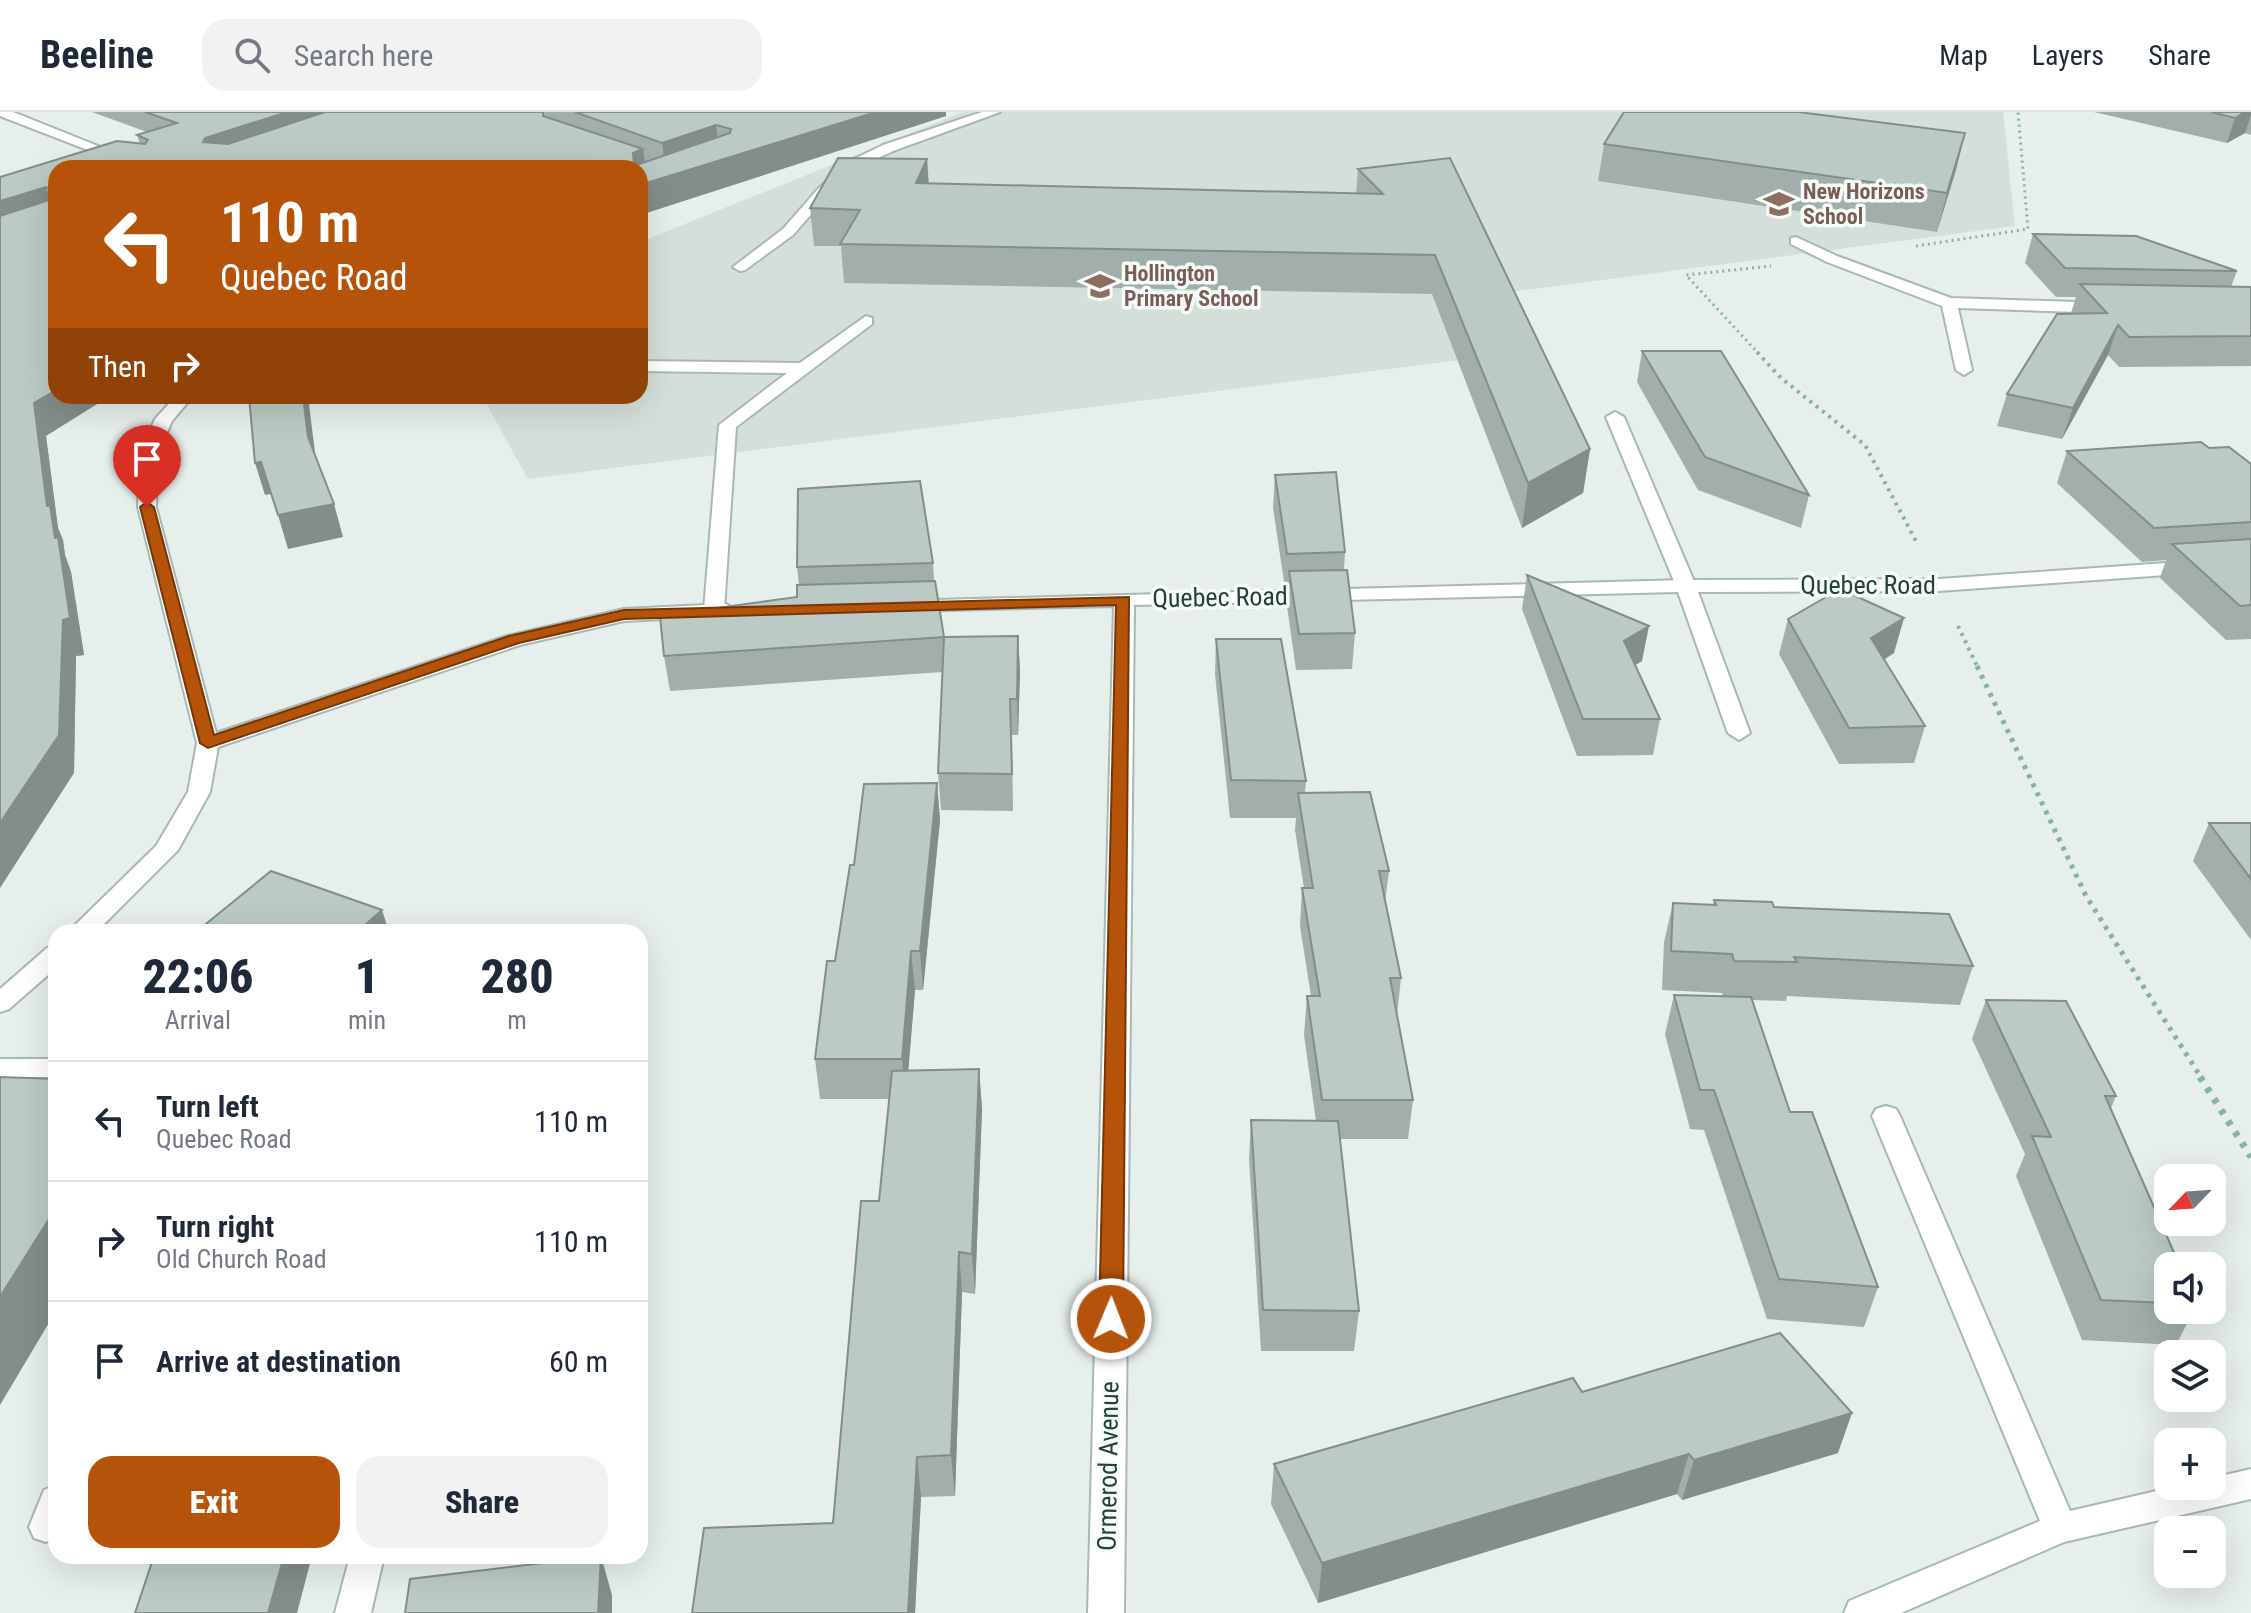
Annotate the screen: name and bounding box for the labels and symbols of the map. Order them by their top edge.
place label: New Horizons School [1803,179,1925,229]
school or university icon: New Horizons School [1762,187,1796,221]
place label: Hollington Primary School [1124,261,1259,311]
school or university icon: Hollington Primary School [1083,269,1117,303]
pin [113,425,181,507]
street label: Quebec Road [1800,570,1936,600]
street label: Quebec Road [1152,581,1288,613]
north arrow [2154,1164,2226,1236]
position arrow [1069,1277,1153,1361]
street label: Ormerod Avenue [1092,1381,1124,1551]

